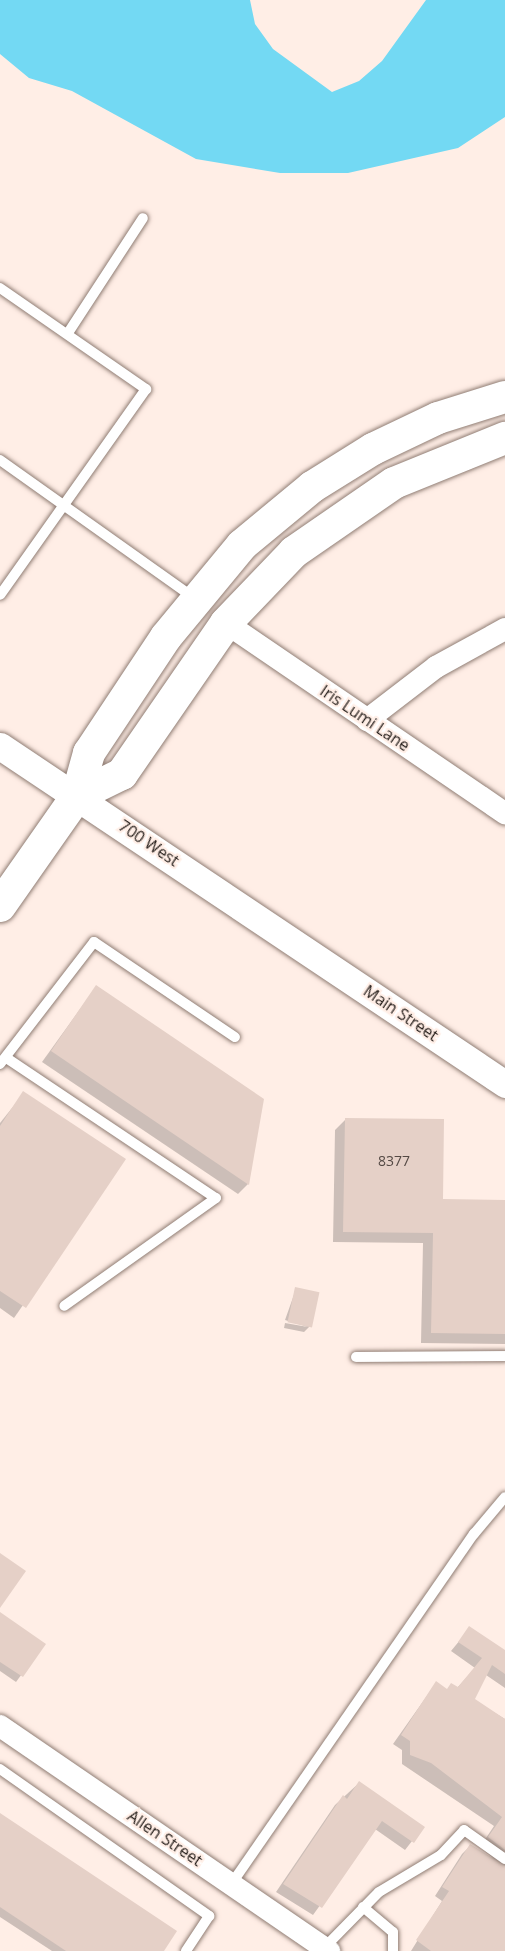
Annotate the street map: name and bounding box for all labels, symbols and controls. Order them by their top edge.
street label: Iris Lumi Lane [317,681,413,755]
street label: 700 West [115,816,183,870]
street label: Main Street [360,981,442,1045]
house number: 8377 [378,1153,410,1169]
street label: Allen Street [124,1806,206,1870]

